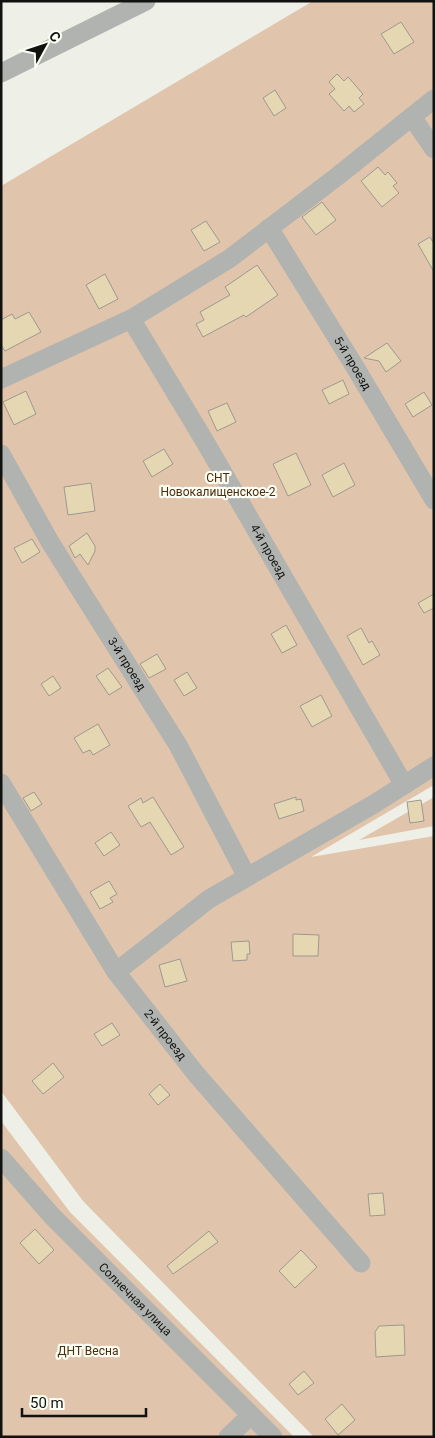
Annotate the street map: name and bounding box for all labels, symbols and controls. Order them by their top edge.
north arrow [20,20,70,70]
text: С [46,28,64,45]
street label: 5-й проезд [331,334,374,393]
park label: СНТ Новокалищенское-2 [160,471,276,499]
street label: 4-й проезд [247,522,290,581]
street label: 3-й проезд [105,635,149,693]
street label: 2-й проезд [141,1007,189,1063]
street label: Солнечная улица [96,1260,175,1339]
park label: ДНТ Весна [58,1344,118,1358]
scale bar [22,1386,146,1418]
text: 50 m [30,1394,64,1412]

